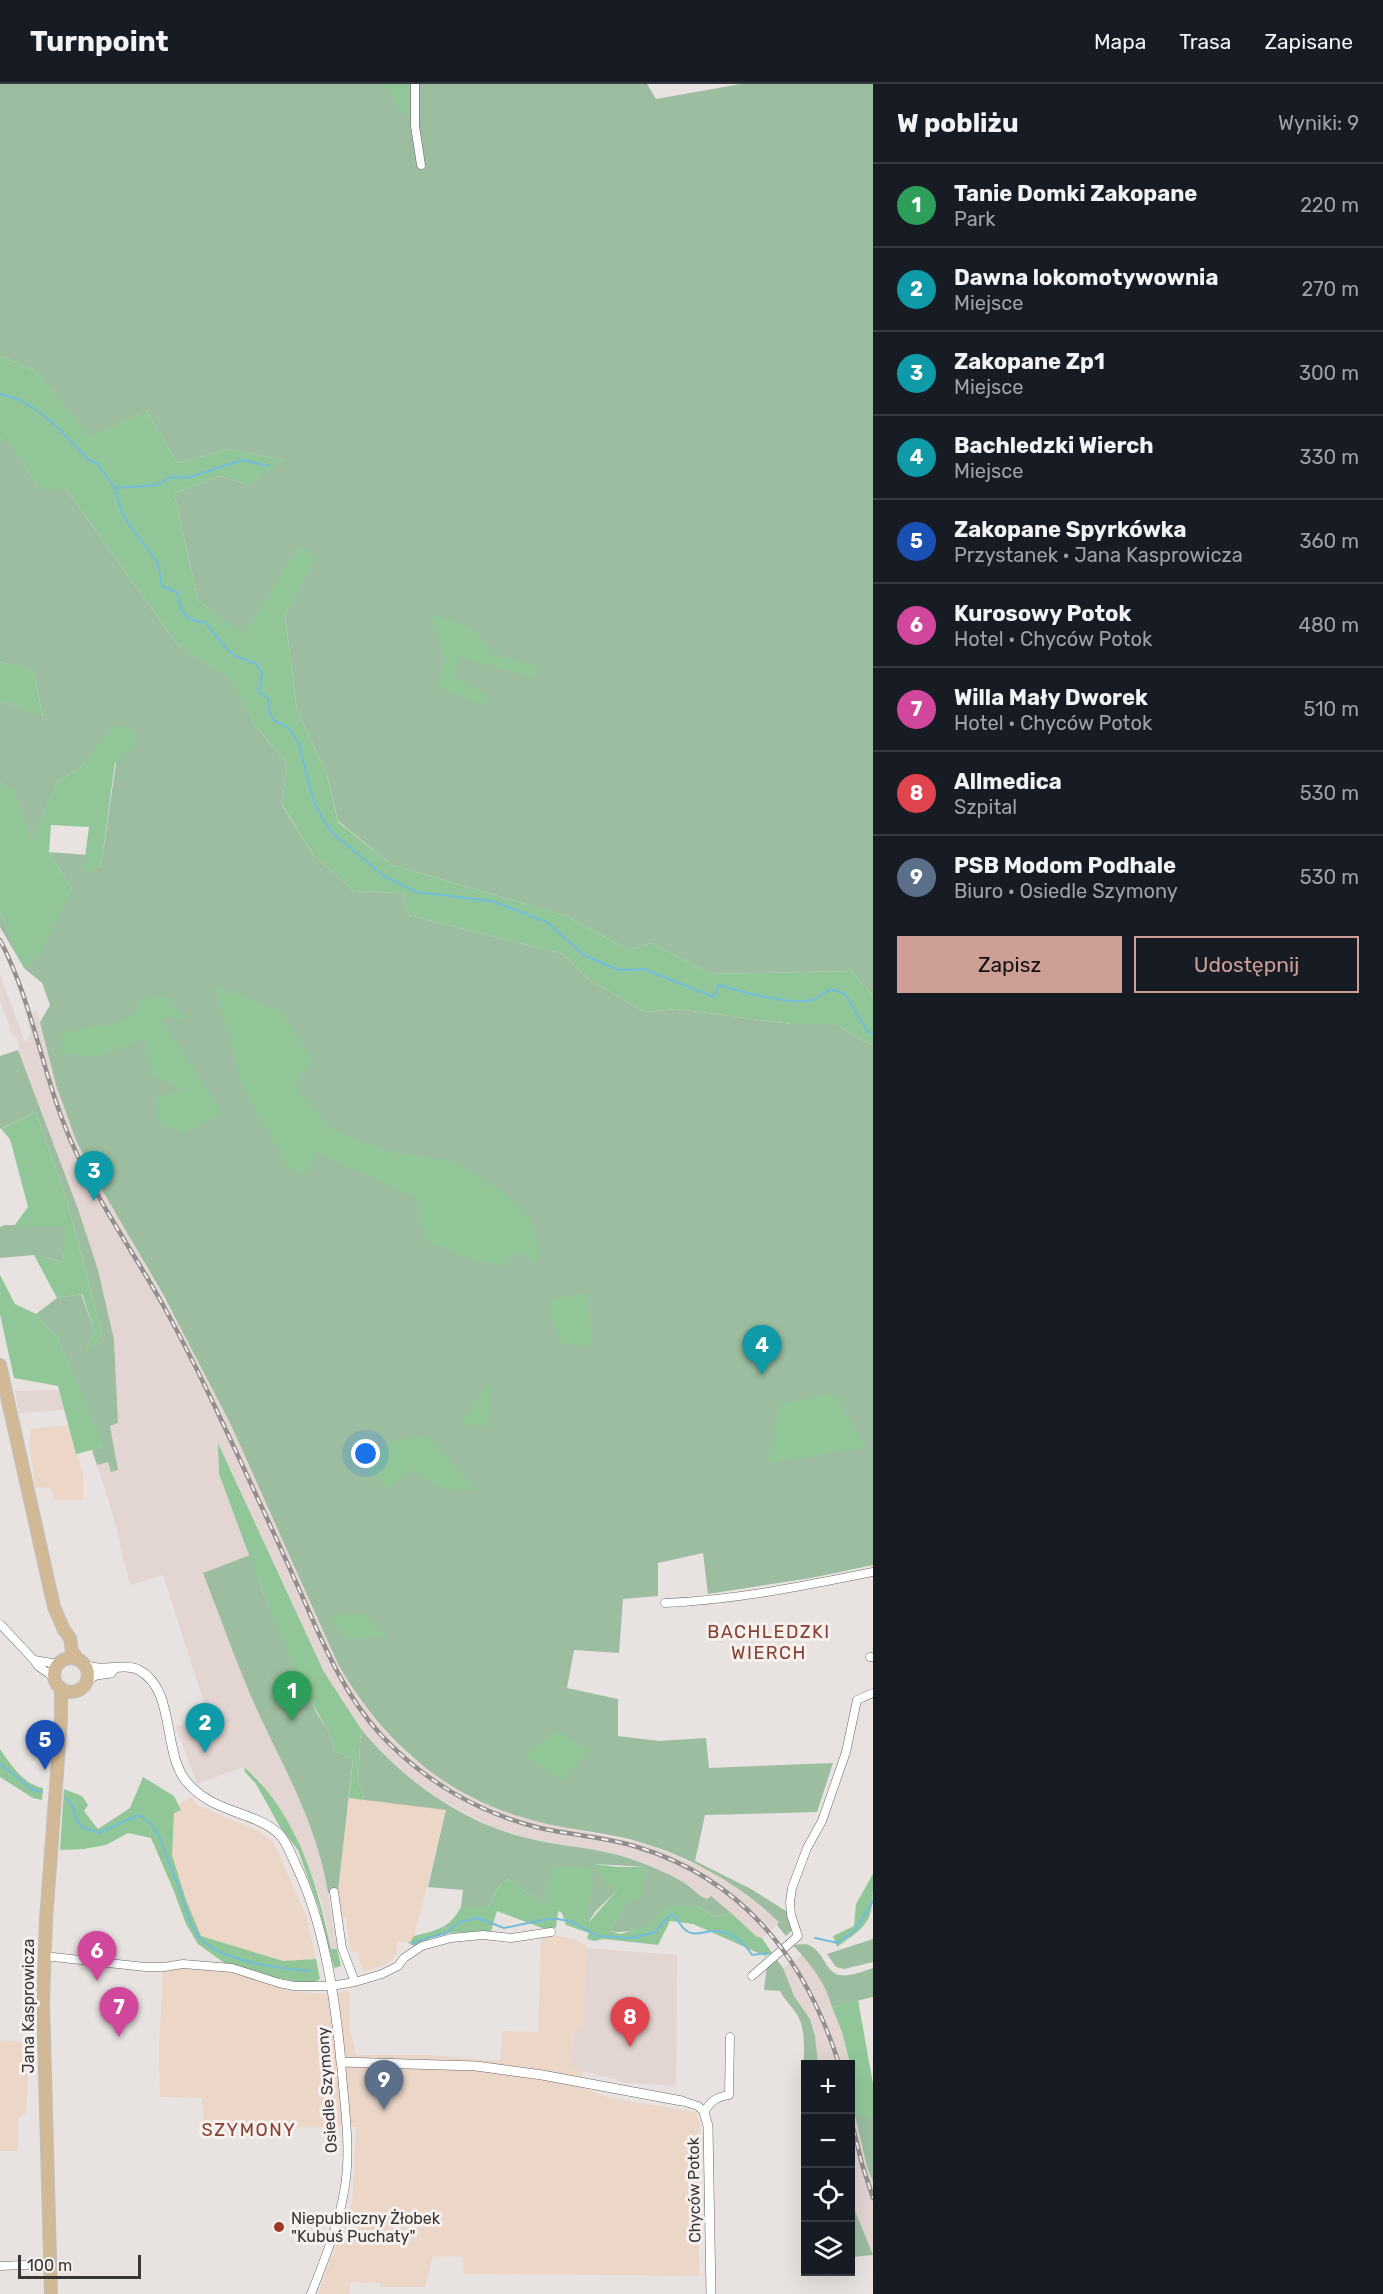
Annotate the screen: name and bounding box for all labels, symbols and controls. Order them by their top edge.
text: Turnpoint [30,25,169,58]
text: Mapa [1094,29,1146,54]
text: Trasa [1179,29,1231,54]
text: Zapisane [1264,29,1353,54]
text: W pobliżu [897,108,1019,139]
text: Wyniki: 9 [1278,111,1359,135]
text: Tanie Domki Zakopane [954,180,1197,207]
text: 1 [912,193,921,217]
text: 220 m [1300,193,1359,217]
text: Park [954,207,996,231]
text: Dawna lokomotywownia [954,264,1218,291]
text: 2 [910,277,923,301]
text: 270 m [1302,277,1359,301]
text: Miejsce [954,291,1023,315]
text: Zakopane Zp1 [954,348,1105,375]
text: 3 [910,361,923,385]
text: 300 m [1299,361,1359,385]
text: Miejsce [954,375,1023,399]
text: Bachledzki Wierch [954,432,1154,459]
text: 4 [910,445,923,469]
text: 330 m [1300,445,1359,469]
text: Miejsce [954,459,1023,483]
text: Zakopane Spyrkówka [954,516,1186,543]
text: 5 [910,529,923,553]
text: 360 m [1300,529,1359,553]
text: Przystanek · Jana Kasprowicza [954,543,1243,567]
text: Kurosowy Potok [954,600,1131,627]
text: 6 [910,613,923,637]
text: 480 m [1298,613,1359,637]
text: Hotel · Chyców Potok [954,627,1152,651]
text: Willa Mały Dworek [954,684,1148,711]
text: 7 [911,697,922,721]
text: 510 m [1303,697,1359,721]
text: Hotel · Chyców Potok [954,711,1152,735]
text: Allmedica [954,768,1062,795]
text: 8 [910,781,923,805]
text: 530 m [1300,781,1359,805]
text: Szpital [954,795,1017,819]
text: PSB Modom Podhale [954,852,1176,879]
text: 9 [910,865,923,889]
text: 530 m [1300,865,1359,889]
text: Biuro · Osiedle Szymony [954,879,1178,903]
button: Zapisz [897,936,1122,993]
button: Udostępnij [1134,936,1359,993]
pin: 3 [74,1152,113,1201]
pin: 4 [742,1326,782,1375]
your location [351,1439,380,1468]
district label: BACHLEDZKI WIERCH [707,1621,831,1664]
pin: 1 [272,1672,312,1721]
pin: 2 [186,1704,224,1753]
pin: 5 [26,1720,64,1770]
pin: 6 [78,1932,116,1981]
street label: Jana Kasprowicza [19,1939,38,2073]
pin: 7 [100,1988,138,2037]
pin: 8 [610,1998,650,2047]
street label: Osiedle Szymony [313,2026,341,2154]
pin: 9 [364,2060,404,2110]
map controls [801,2060,855,2276]
button: + [801,2060,855,2114]
button: − [801,2114,855,2168]
district label: SZYMONY [202,2119,296,2141]
street label: Chyców Potok [684,2136,704,2243]
button: locate [801,2168,855,2222]
place label: Niepubliczny Żłobek "Kubuś Puchaty" [291,2209,441,2246]
marker: Niepubliczny Żłobek "Kubuś Puchaty" [272,2220,286,2234]
button: layers [801,2222,855,2276]
scale bar [18,2252,141,2280]
text: 100 m [27,2256,72,2275]

